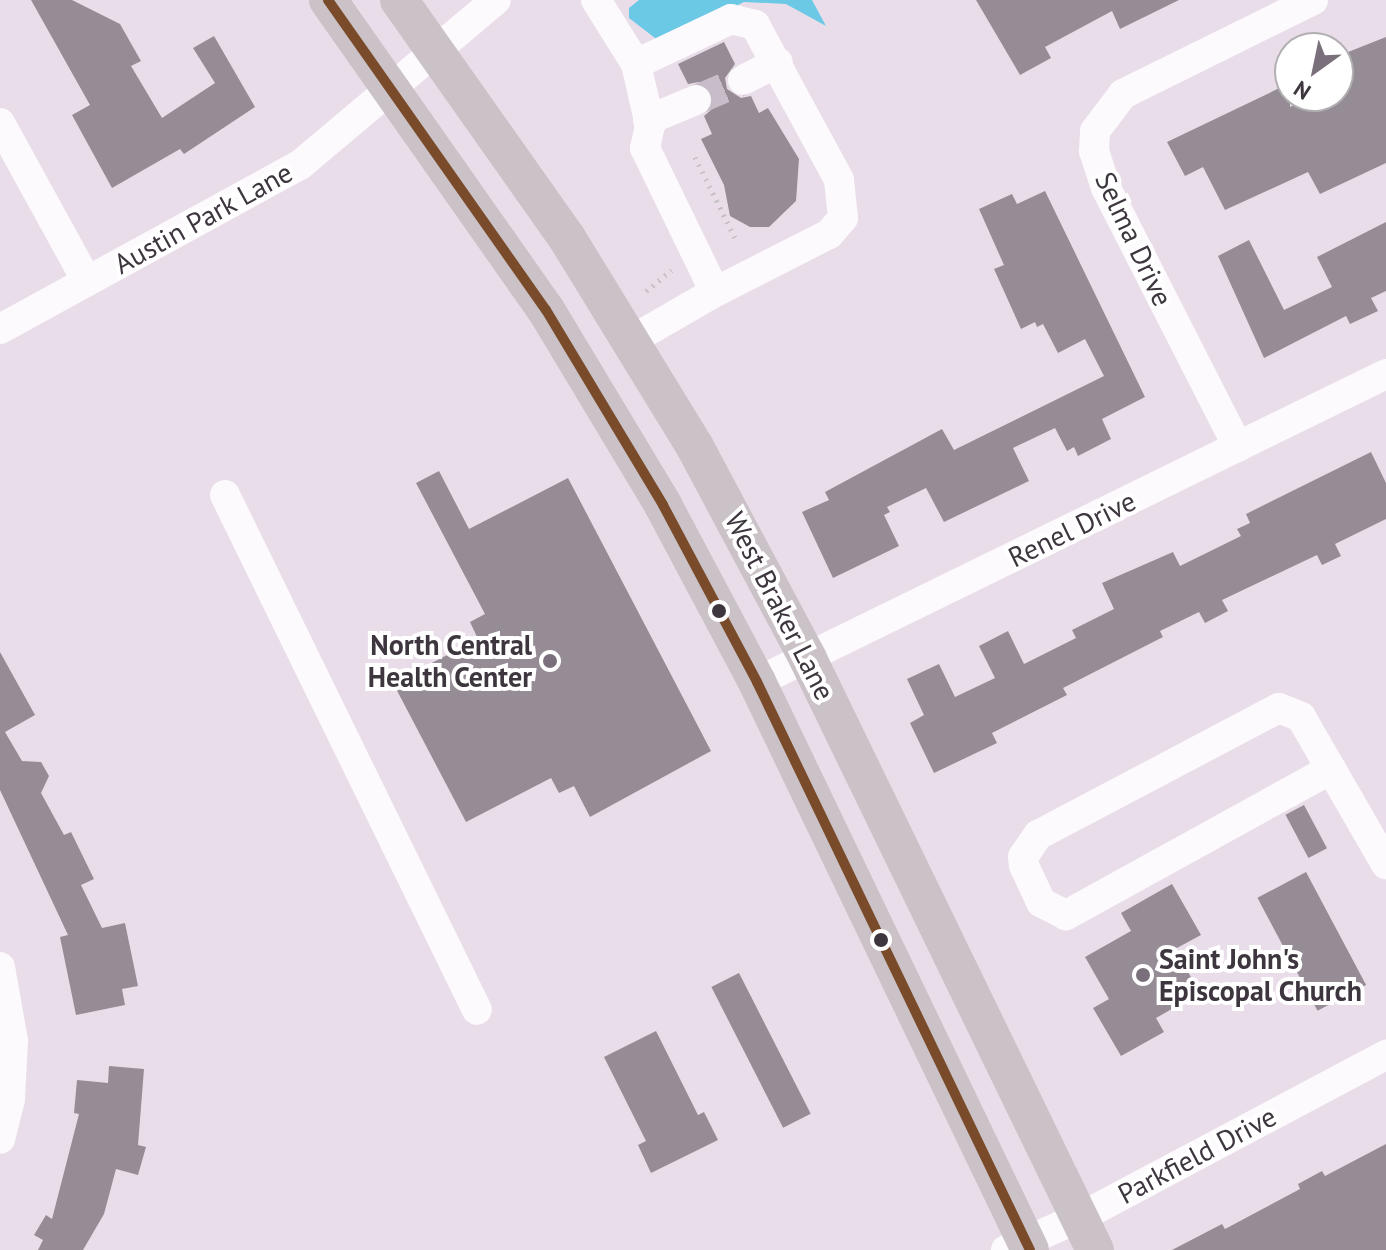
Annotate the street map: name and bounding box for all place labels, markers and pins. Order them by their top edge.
unlabelled marker [711,603,727,619]
place label: North Central Health Center [368,628,532,694]
marker: North Central Health Center [539,650,561,672]
unlabelled marker [873,932,889,948]
place label: Saint John's Episcopal Church [1159,942,1362,1008]
marker: Saint John's Episcopal Church [1134,966,1152,984]

